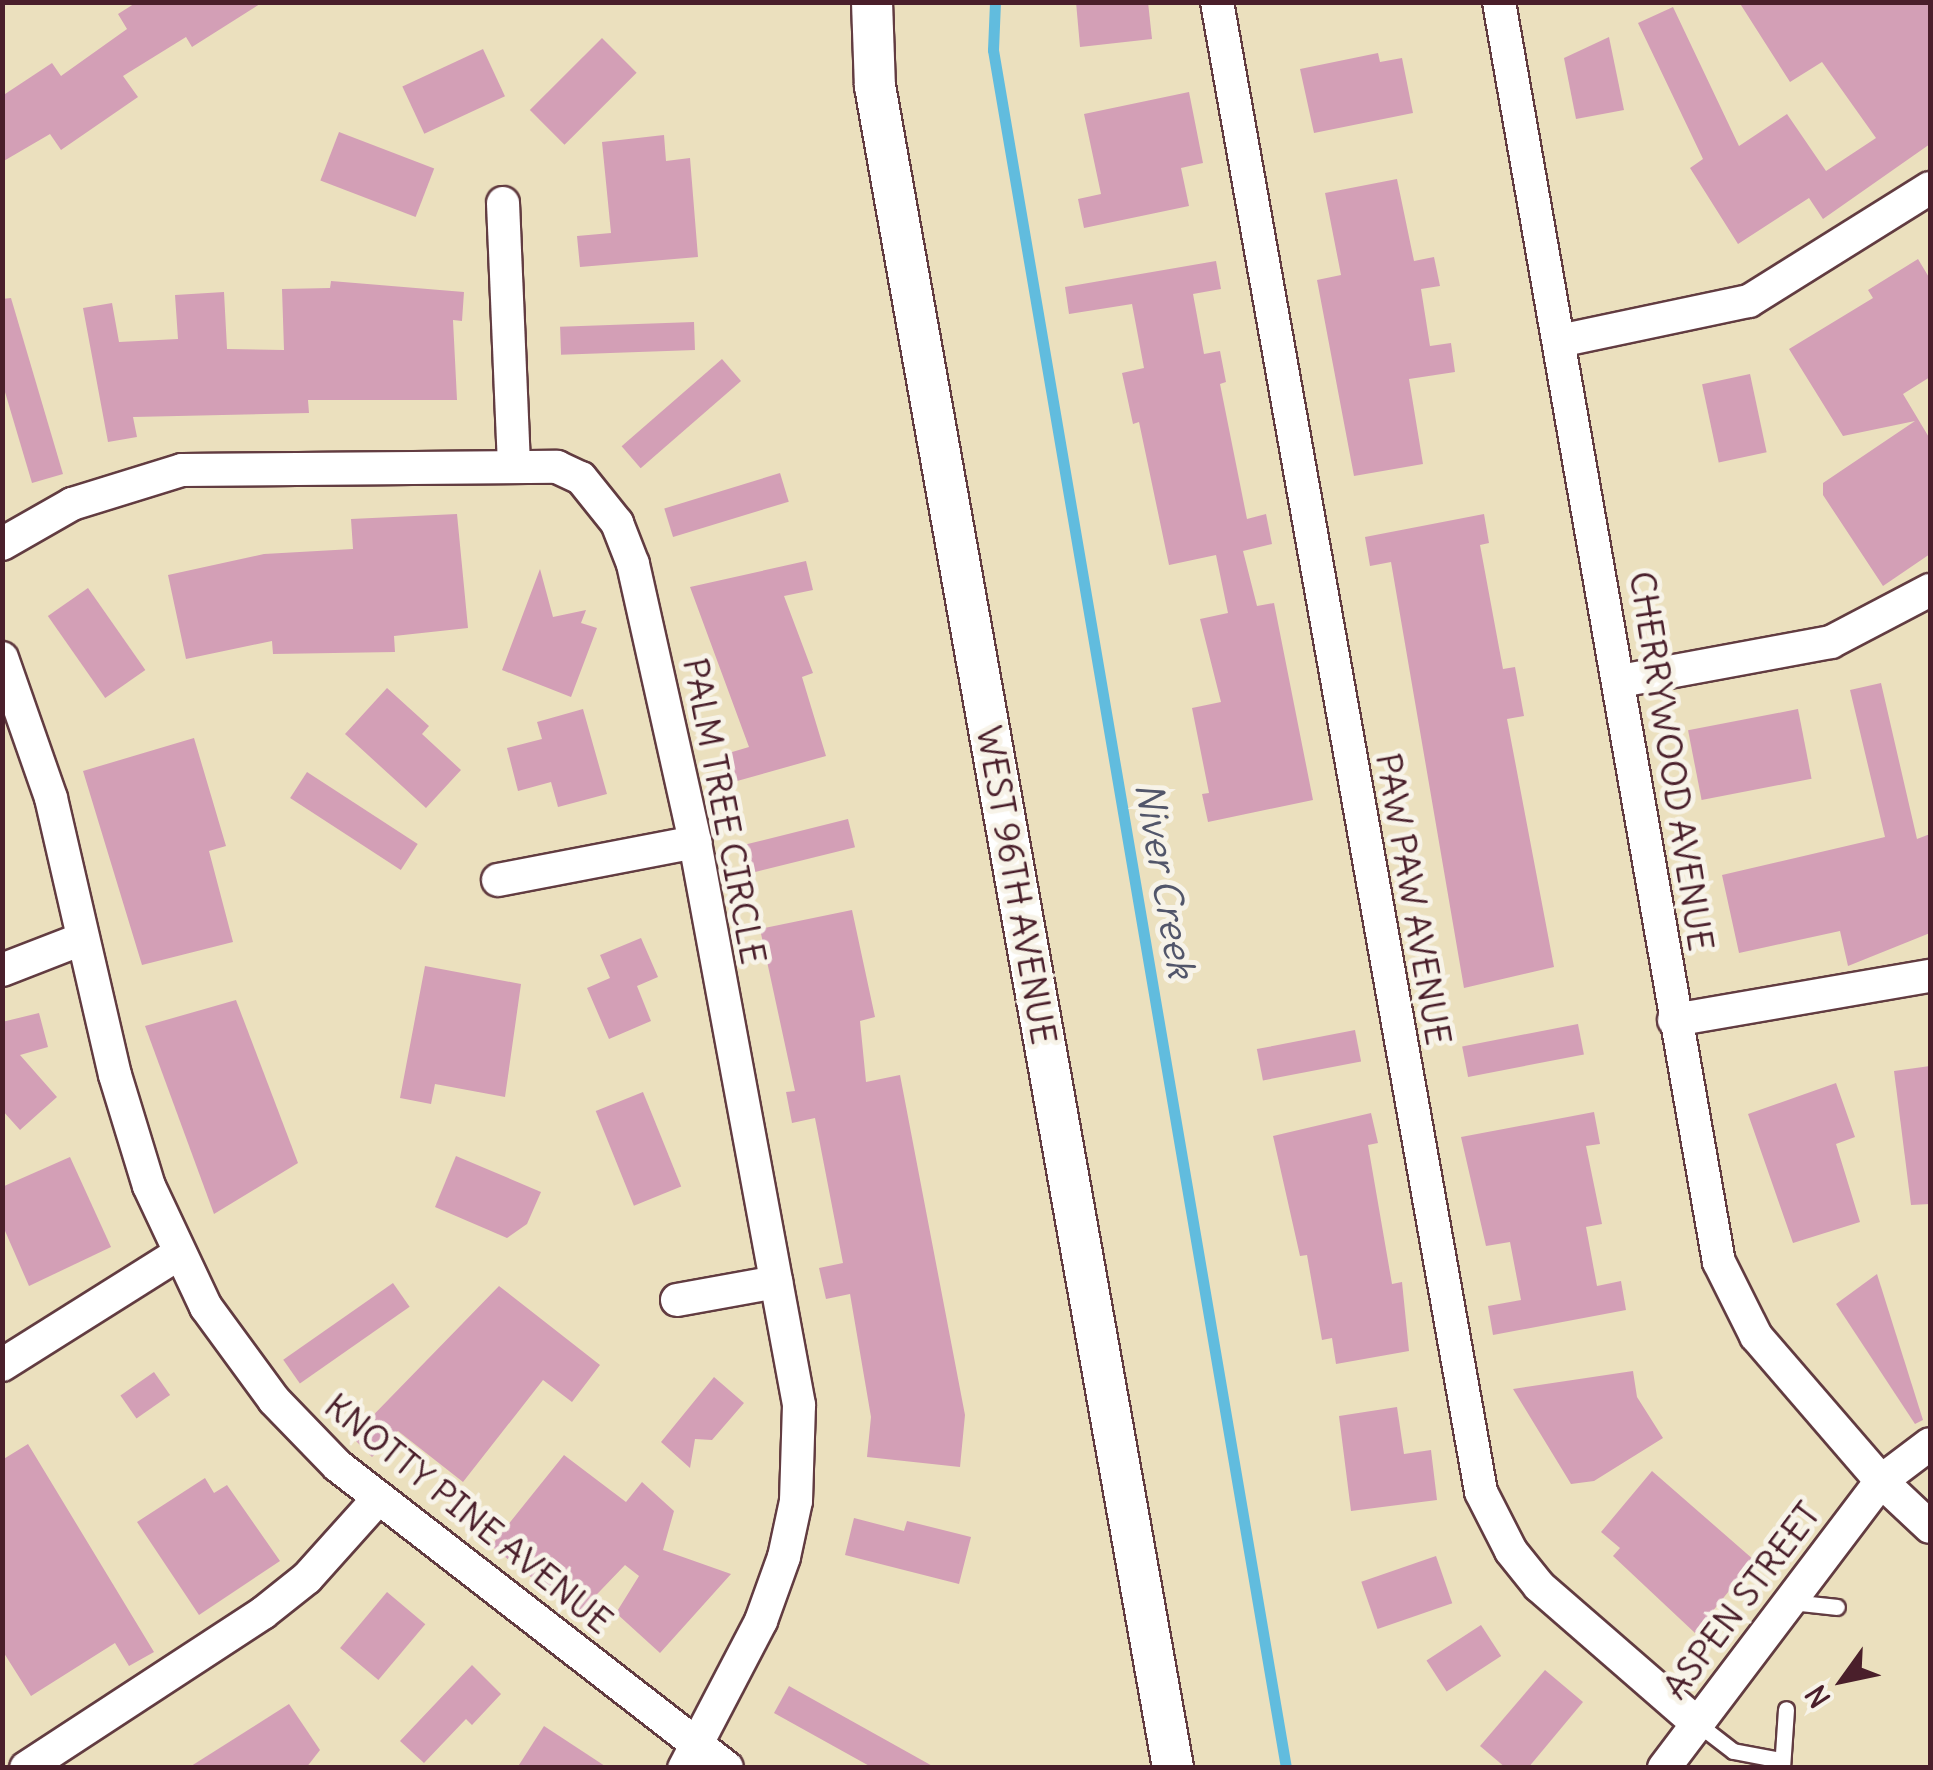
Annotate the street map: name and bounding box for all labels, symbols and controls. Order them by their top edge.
street label: CHERRYWOOD AVENUE [1621,568,1723,954]
street label: PALM TREE CIRCLE [675,654,775,968]
street label: WEST 96TH AVENUE [968,722,1066,1048]
street label: PAW PAW AVENUE [1368,750,1460,1048]
water label: Niver Creek [1125,779,1205,981]
street label: KNOTTY PINE AVENUE [317,1384,621,1642]
street label: ASPEN STREET [1653,1493,1829,1707]
north arrow [1793,1630,1893,1730]

